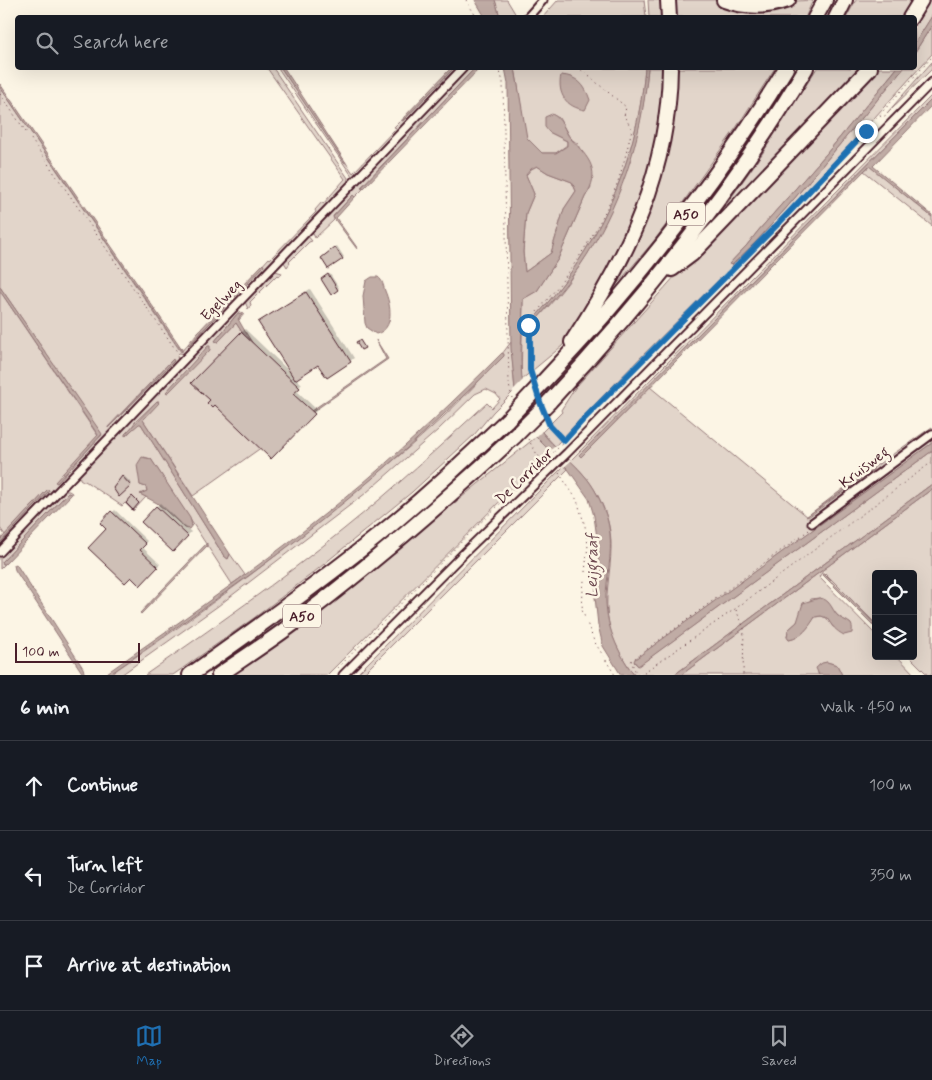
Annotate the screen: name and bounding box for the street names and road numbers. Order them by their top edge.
road number: A50 [667,202,705,225]
street label: Egelweg [197,275,247,326]
street label: Kruisweg [835,442,894,494]
street label: De Corridor [491,444,558,509]
road number: A50 [283,604,321,628]

